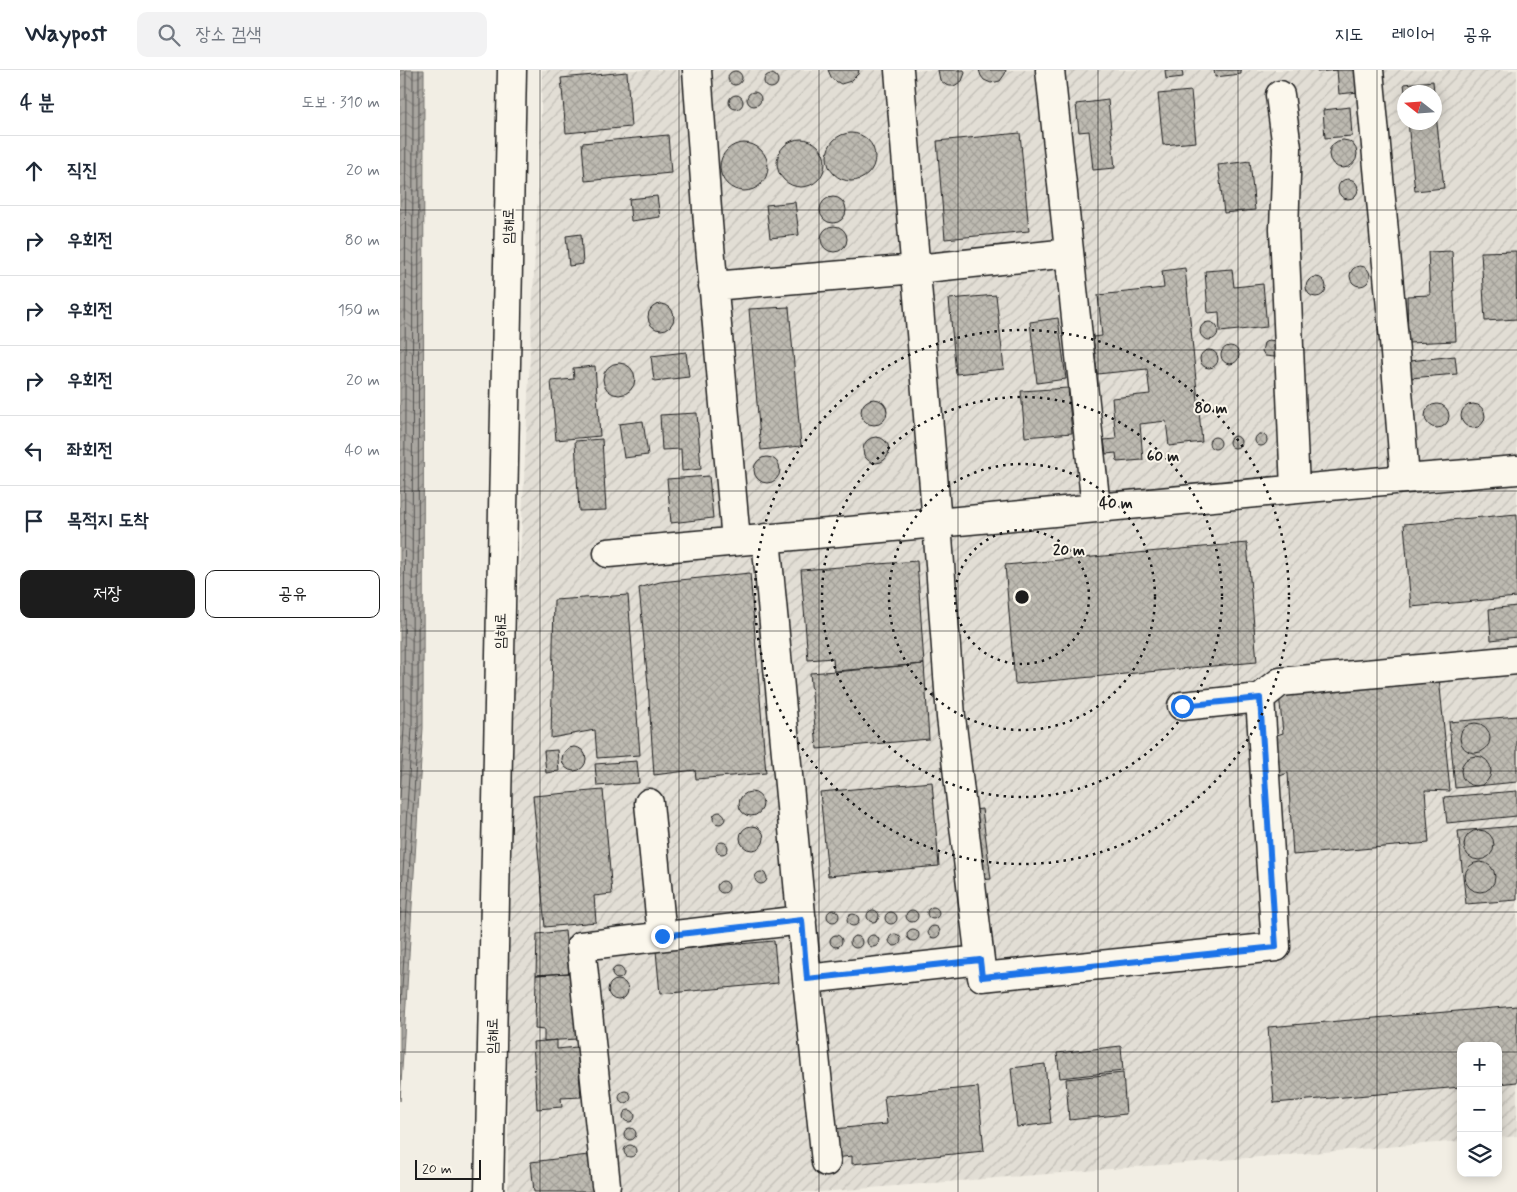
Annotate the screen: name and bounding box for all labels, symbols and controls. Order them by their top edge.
search box [137,12,487,57]
text: Waypost [25,19,107,50]
icon: search [155,21,183,49]
text: 장소 검색 [195,22,261,47]
text: 지도 [1335,23,1364,47]
text: 레이어 [1392,23,1435,47]
text: 공유 [1463,23,1492,47]
north arrow [1397,85,1442,130]
text: 4 분 [20,89,55,117]
text: 도보 · 310 m [302,92,380,113]
icon: ahead [20,157,48,185]
text: 직진 [67,158,98,183]
text: 20 m [346,160,380,181]
street label: 임해로 [499,208,519,244]
icon: right [20,227,48,255]
text: 우회전 [67,228,113,253]
text: 80 m [345,230,380,251]
icon: right [20,297,48,325]
text: 우회전 [67,298,113,323]
text: 150 m [338,300,380,321]
icon: right [20,367,48,395]
text: 우회전 [67,368,113,393]
text: 20 m [346,370,380,391]
text: 80 m [1194,399,1228,419]
icon: left [20,437,48,465]
text: 좌회전 [67,438,113,463]
text: 40 m [344,440,380,461]
text: 60 m [1147,447,1179,467]
text: 40 m [1099,494,1133,514]
icon: arrive [20,507,48,535]
text: 목적지 도착 [67,508,149,533]
text: 20 m [1053,541,1085,561]
button: 저장 [20,570,195,618]
button: 공유 [205,570,380,618]
centre of rings [1013,588,1031,606]
street label: 임해로 [491,613,511,649]
route start [1171,695,1194,718]
route end [651,925,674,948]
street label: 임해로 [483,1018,503,1054]
map controls [1457,1042,1502,1177]
button: + [1457,1042,1502,1087]
button: − [1457,1087,1502,1132]
button: layers [1457,1132,1502,1177]
scale bar [415,1157,481,1180]
text: 20 m [422,1160,452,1178]

